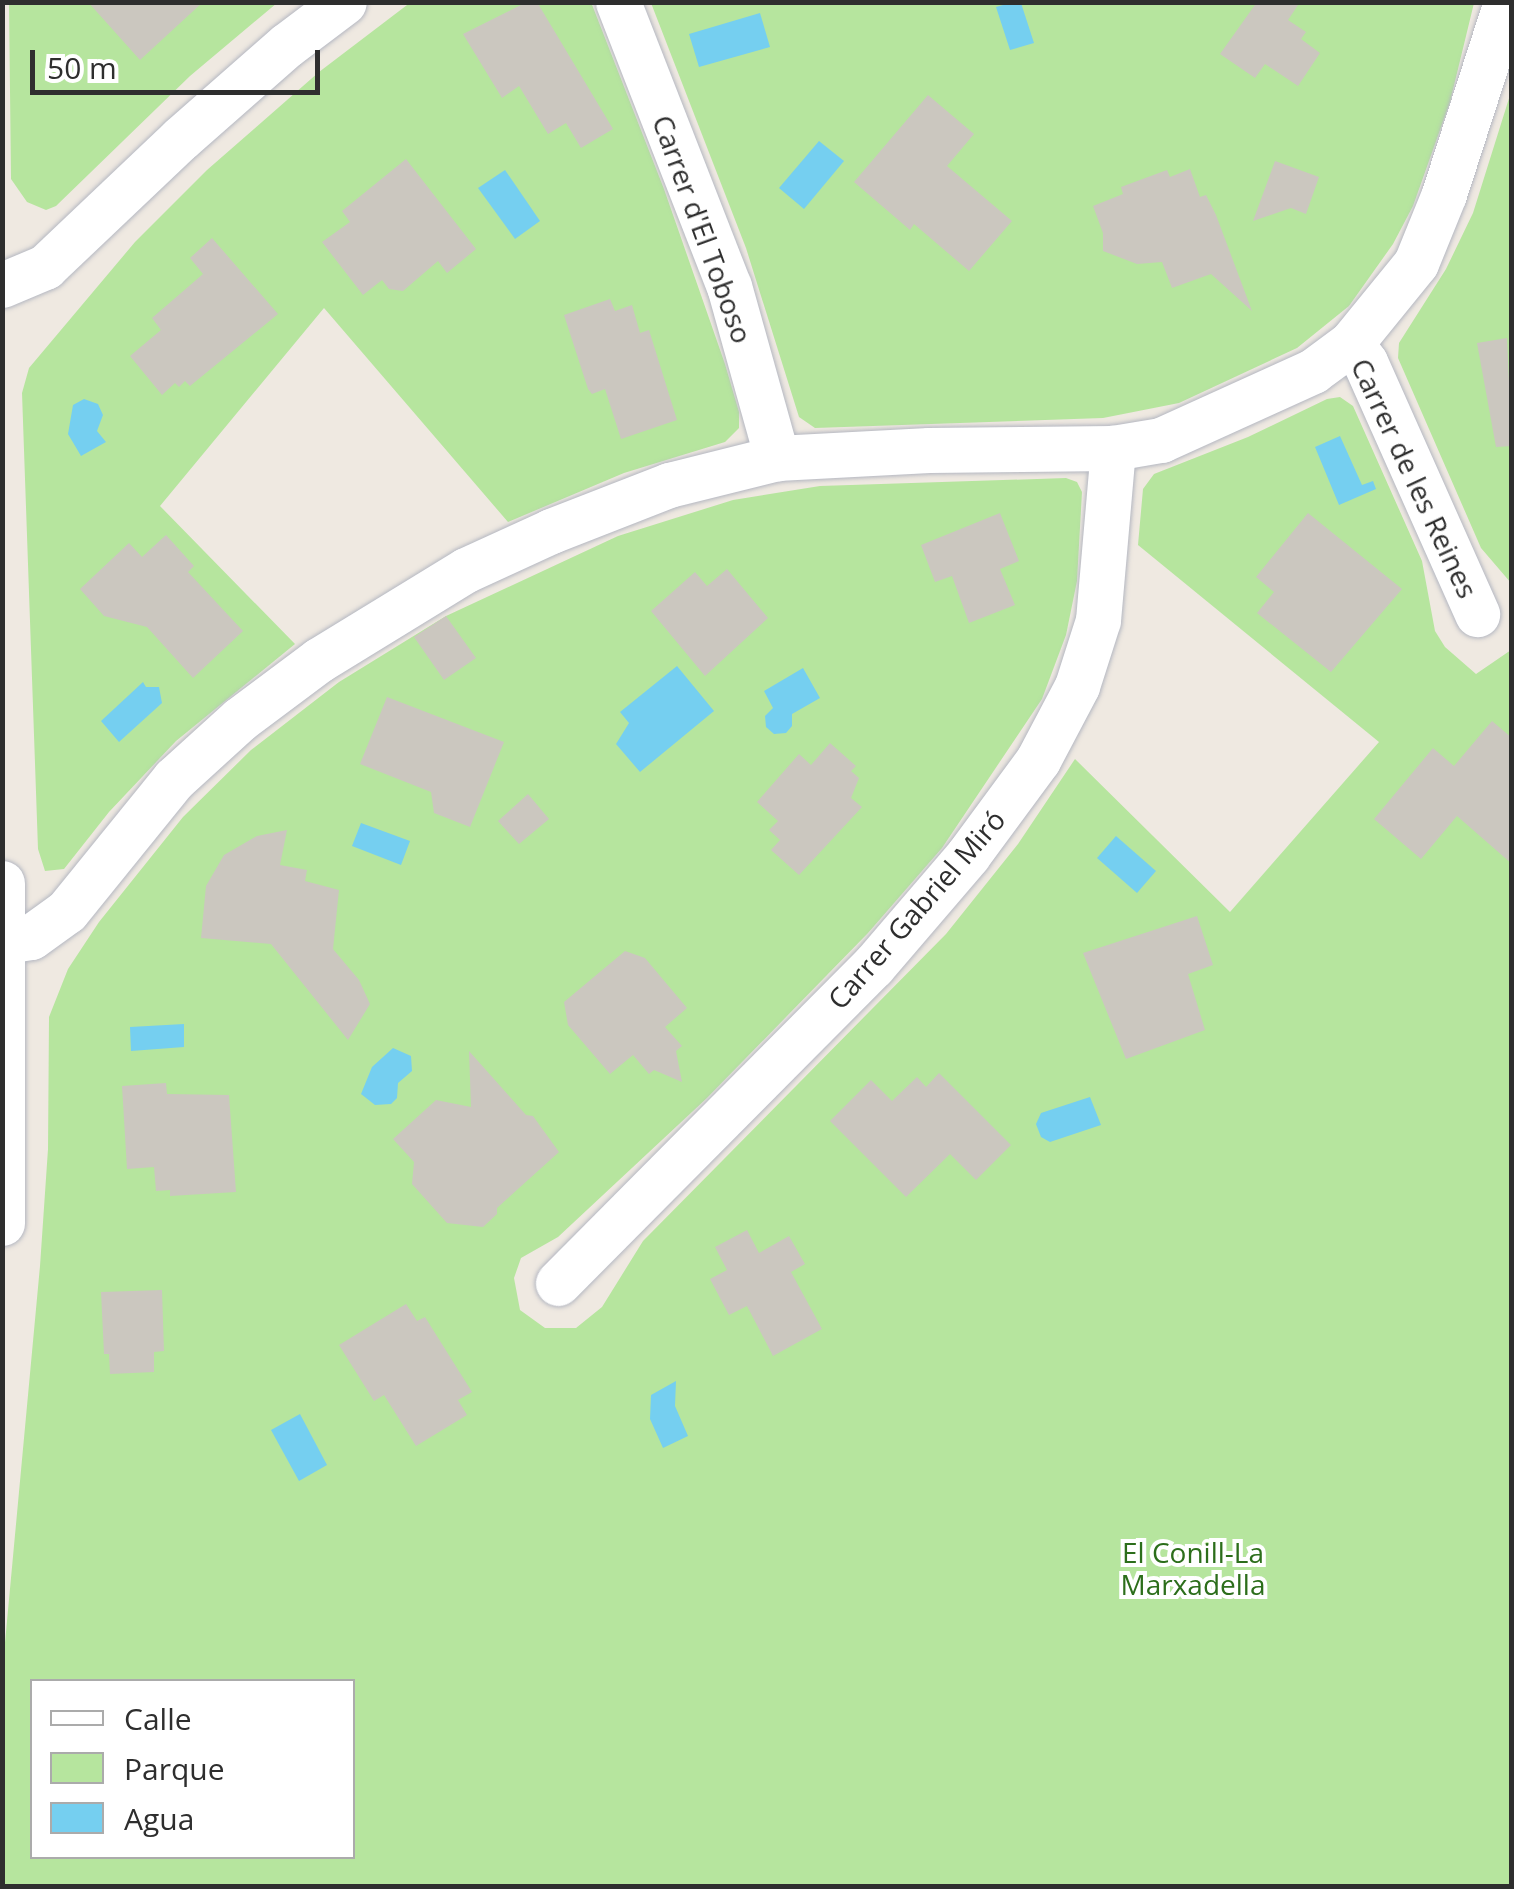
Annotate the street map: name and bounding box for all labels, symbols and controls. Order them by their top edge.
scale bar [35,30,325,92]
text: 50 m [47,47,117,88]
street label: Carrer d'El Toboso [646,110,760,348]
street label: Carrer de les Reines [1345,353,1485,603]
street label: Carrer Gabriel Miró [820,803,1012,1015]
park label: El Conill-La Marxadella [1121,1535,1265,1601]
legend [30,1679,355,1859]
text: Calle [124,1698,192,1739]
text: Parque [124,1748,225,1789]
text: Agua [124,1798,194,1839]

